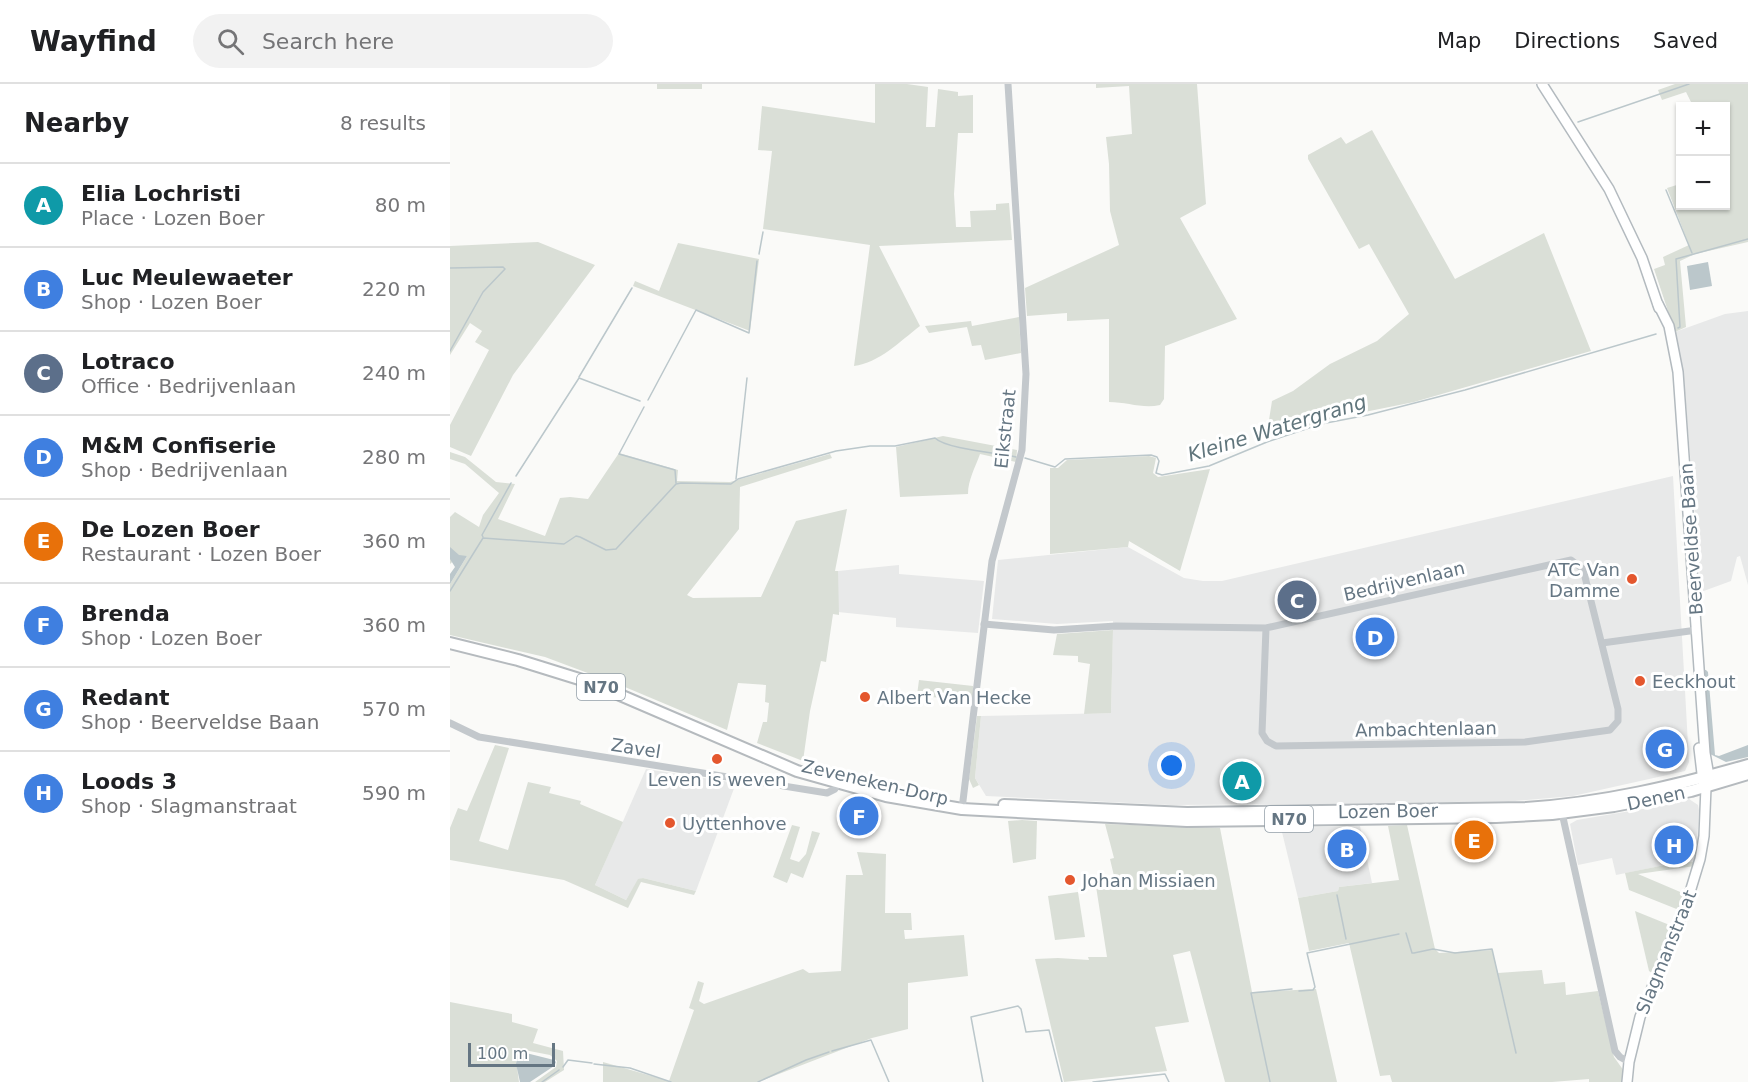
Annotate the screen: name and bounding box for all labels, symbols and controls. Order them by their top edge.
search box [193,14,613,68]
text: Wayfind [30,25,157,58]
icon: search [214,25,247,58]
text: Search here [262,29,394,54]
text: Map [1437,29,1481,53]
text: Directions [1514,29,1620,53]
text: Saved [1653,29,1718,53]
map controls [1676,102,1730,210]
button: + [1676,102,1730,156]
text: Nearby [24,108,129,138]
text: 8 results [340,111,426,135]
button: − [1676,156,1730,210]
text: Elia Lochristi [81,181,241,206]
text: A [36,193,51,217]
text: 80 m [375,193,426,217]
text: Place · Lozen Boer [81,206,265,230]
text: Luc Meulewaeter [81,265,293,290]
text: B [36,277,51,301]
text: 220 m [362,277,426,301]
text: Shop · Lozen Boer [81,290,262,314]
text: Lotraco [81,349,175,374]
text: C [36,361,51,385]
text: 240 m [362,361,426,385]
text: Office · Bedrijvenlaan [81,374,296,398]
street label: Eikstraat [990,388,1020,470]
water label: Kleine Watergrang [1185,389,1369,467]
text: M&M Confiserie [81,433,276,458]
text: D [35,445,52,469]
text: 280 m [362,445,426,469]
text: Shop · Bedrijvenlaan [81,458,288,482]
street label: Beerveldse Baan [1675,462,1707,616]
text: De Lozen Boer [81,517,260,542]
text: E [37,529,50,553]
text: 360 m [362,529,426,553]
text: Restaurant · Lozen Boer [81,542,321,566]
street label: Bedrijvenlaan [1341,557,1467,605]
place label: ATC Van Damme [1547,559,1620,601]
marker: ATC Van Damme [1625,572,1639,586]
pin: C [1278,578,1316,622]
text: Brenda [81,601,170,626]
text: F [37,613,50,637]
text: 360 m [362,613,426,637]
pin: D [1356,614,1394,660]
text: Shop · Lozen Boer [81,626,262,650]
place label: Eeckhout [1652,671,1736,692]
road number: N70 [577,674,625,700]
marker: Eeckhout [1633,674,1647,688]
text: Redant [81,685,170,710]
place label: Albert Van Hecke [877,687,1031,708]
marker: Albert Van Hecke [858,690,872,704]
text: G [35,697,52,721]
text: 570 m [362,697,426,721]
text: Shop · Beerveldse Baan [81,710,319,734]
street label: Ambachtenlaan [1355,717,1497,741]
pin: G [1646,726,1684,772]
street label: Zavel [610,734,662,762]
your location [1157,751,1186,780]
marker: Leven is weven [710,752,724,766]
street label: Zeveneken-Dorp [800,755,950,809]
pin: A [1222,758,1262,804]
text: Loods 3 [81,769,177,794]
place label: Leven is weven [648,769,786,790]
text: H [35,781,52,805]
text: 590 m [362,781,426,805]
street label: Denen [1625,782,1687,814]
text: Shop · Slagmanstraat [81,794,297,818]
pin: F [840,794,878,838]
street label: Lozen Boer [1338,800,1439,822]
road number: N70 [1265,806,1313,832]
place label: Uyttenhove [682,813,787,834]
marker: Uyttenhove [663,816,677,830]
pin: E [1454,818,1494,862]
pin: H [1654,822,1694,867]
pin: B [1328,826,1366,872]
place label: Johan Missiaen [1081,870,1216,891]
marker: Johan Missiaen [1063,873,1077,887]
street label: Slagmanstraat [1632,887,1700,1017]
scale bar [468,1040,555,1068]
text: 100 m [477,1044,528,1063]

